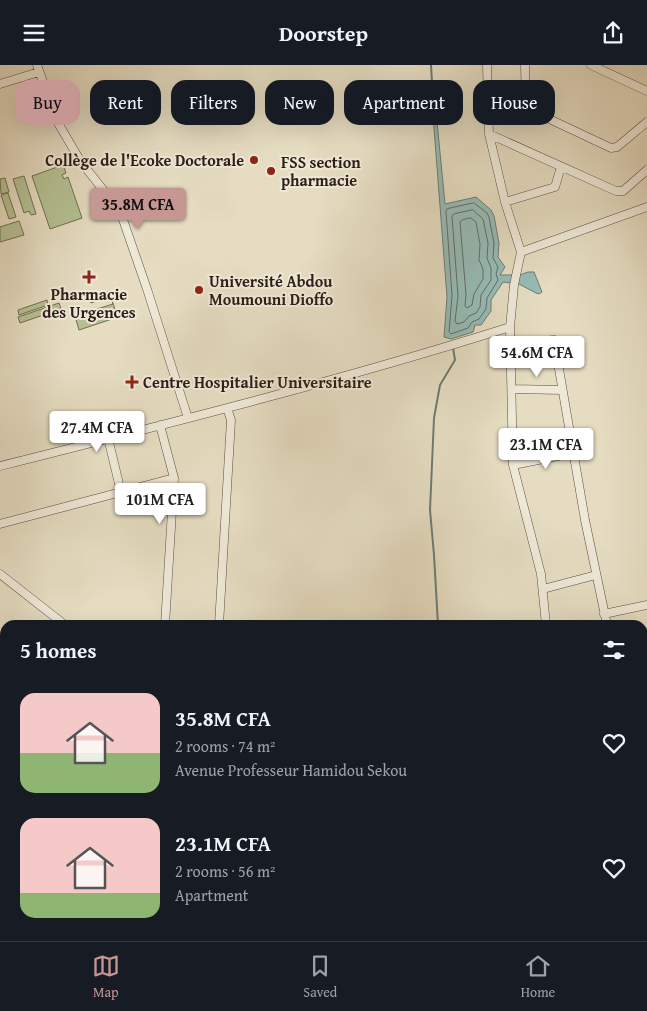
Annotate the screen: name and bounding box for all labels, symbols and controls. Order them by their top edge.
text: Doorstep [279,17,368,49]
icon: menu [20,19,48,47]
icon: share [599,19,627,47]
chip: Buy [15,80,80,125]
chip: Rent [90,80,161,125]
chip: Filters [171,80,255,125]
chip: New [265,80,334,125]
chip: Apartment [344,80,463,125]
chip: House [473,80,555,125]
place label: Collège de l'Ecoke Doctorale [45,148,244,172]
place label: FSS section pharmacie [281,150,361,192]
marker: Collège de l'Ecoke Doctorale [248,154,260,166]
marker: FSS section pharmacie [265,165,277,177]
pin: 35.8M CFA [81,187,195,230]
text: 35.8M CFA [101,192,175,216]
place label: Université Abdou Moumouni Dioffo [209,269,334,311]
marker: Pharmacie des Urgences [83,271,95,283]
place label: Pharmacie des Urgences [42,282,136,324]
marker: Université Abdou Moumouni Dioffo [193,284,205,296]
pin: 54.6M CFA [480,335,594,378]
text: 54.6M CFA [500,340,574,364]
place label: Centre Hospitalier Universitaire [143,370,372,394]
marker: Centre Hospitalier Universitaire [125,375,139,389]
pin: 27.4M CFA [40,411,154,453]
text: 27.4M CFA [60,415,134,439]
pin: 23.1M CFA [489,427,603,470]
text: 23.1M CFA [509,432,583,456]
pin: 101M CFA [108,483,212,525]
text: 101M CFA [126,487,194,511]
text: 5 homes [20,635,96,666]
icon: filters [600,636,628,664]
text: 35.8M CFA [175,703,271,734]
icon: home [60,713,120,773]
icon: heart [600,729,628,757]
text: 2 rooms · 74 m² [175,734,275,758]
text: Avenue Professeur Hamidou Sekou [175,758,407,782]
text: 23.1M CFA [175,828,271,859]
icon: home [60,838,120,898]
icon: heart [600,854,628,882]
text: 2 rooms · 56 m² [175,859,275,883]
text: Apartment [175,883,248,907]
tab: Map [92,952,120,1002]
tab: Saved [303,952,337,1002]
tab: Home [521,952,555,1002]

